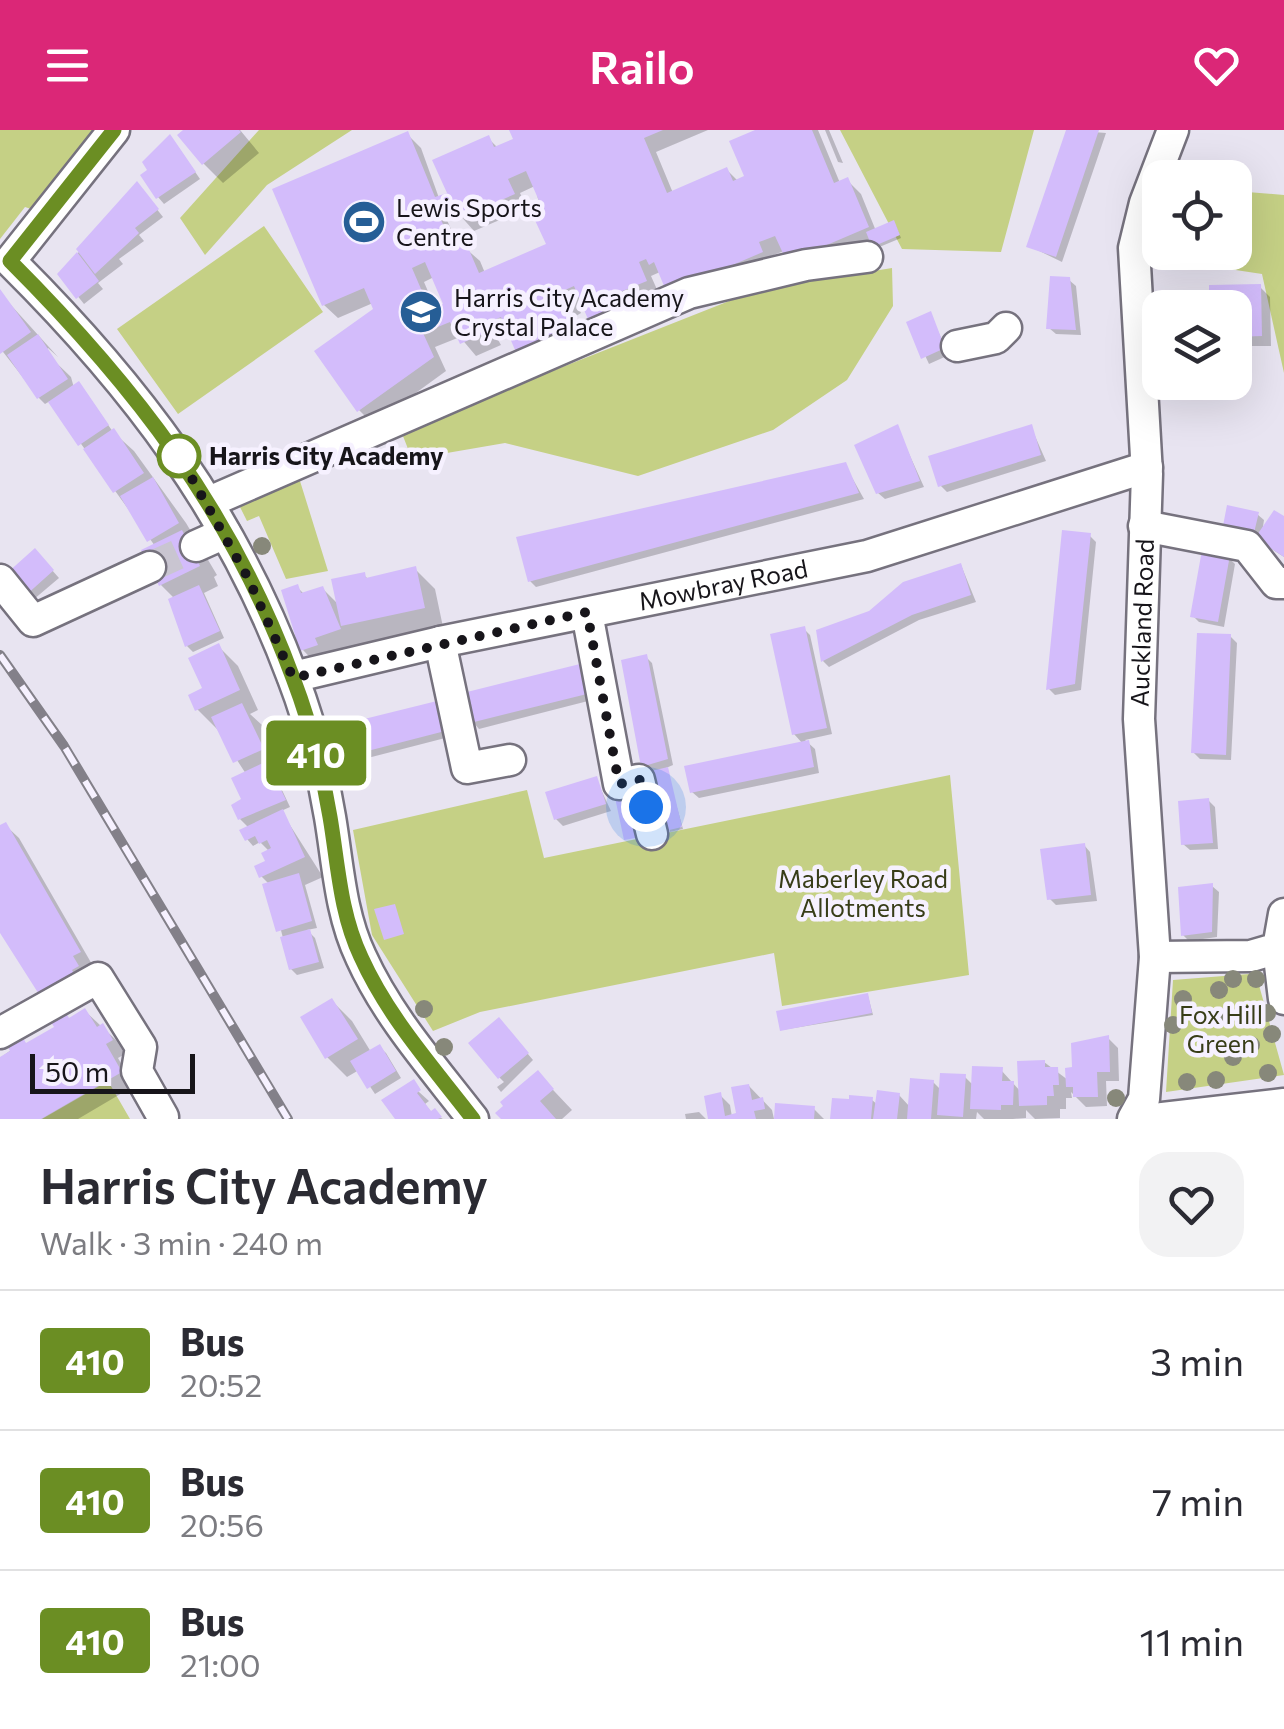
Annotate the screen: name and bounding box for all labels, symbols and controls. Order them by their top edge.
icon: menu [40,38,95,93]
text: Railo [589,38,695,93]
icon: heart [1189,38,1244,93]
map controls [1142,160,1252,400]
button: locate [1142,160,1252,270]
place label: Lewis Sports Centre [396,192,542,251]
sports icon: Lewis Sports Centre [341,199,387,245]
place label: Harris City Academy Crystal Palace [454,282,684,341]
school or university icon: Harris City Academy Crystal Palace [398,289,444,335]
button: layers [1142,290,1252,400]
marker: Harris City Academy [158,435,200,477]
place label: Harris City Academy [209,440,444,470]
street label: Auckland Road [1123,538,1159,707]
street label: Mowbray Road [636,552,810,616]
line badge: 410 [258,720,374,786]
text: 410 [286,732,346,775]
your location [621,782,671,832]
park label: Maberley Road Allotments [778,863,948,922]
park label: Fox Hill Green [1179,999,1263,1058]
scale bar [30,1049,195,1094]
text: 50 m [45,1054,109,1088]
button: heart [1139,1152,1244,1257]
text: Harris City Academy [40,1155,488,1214]
text: Walk · 3 min · 240 m [40,1222,323,1262]
text: Bus [180,1317,245,1364]
text: 3 min [1150,1337,1244,1384]
text: 410 [65,1339,125,1382]
text: 20:52 [180,1364,262,1404]
text: Bus [180,1457,245,1504]
text: 7 min [1152,1477,1244,1524]
text: 410 [65,1479,125,1522]
text: 20:56 [180,1504,264,1544]
text: Bus [180,1597,245,1644]
text: 11 min [1140,1617,1244,1664]
text: 410 [65,1619,125,1662]
text: 21:00 [180,1644,261,1684]

